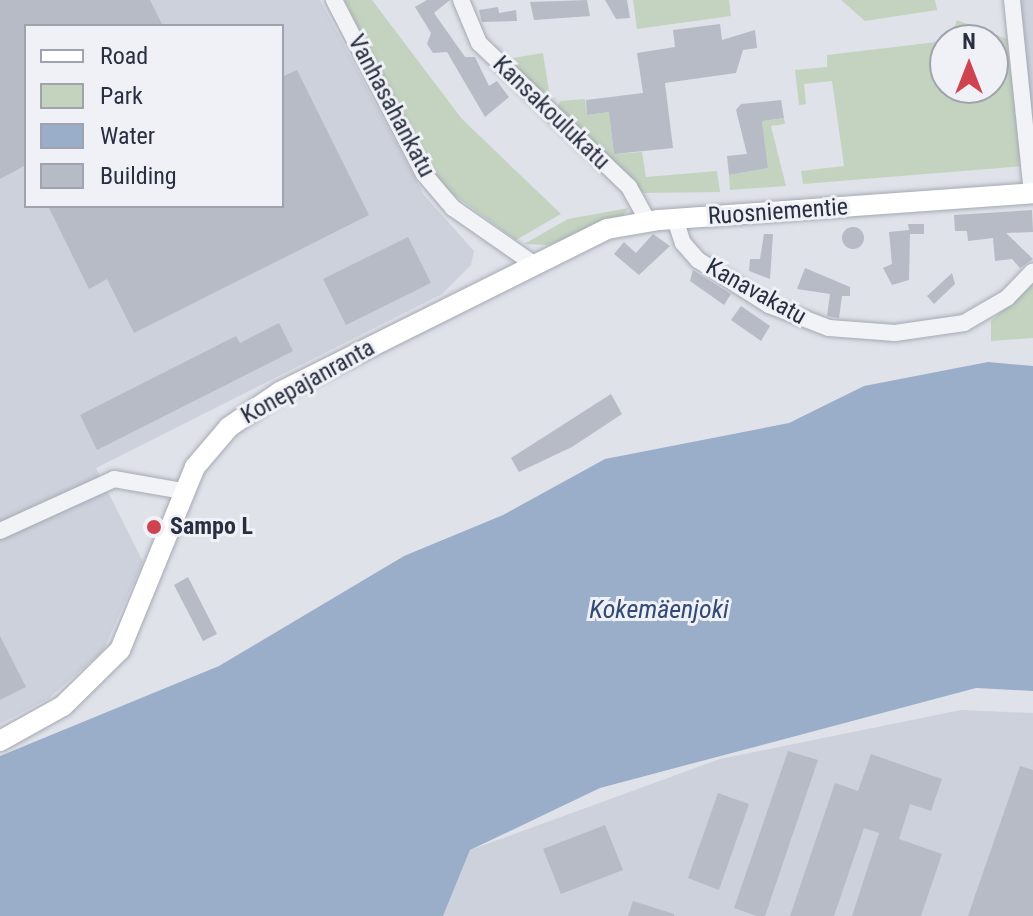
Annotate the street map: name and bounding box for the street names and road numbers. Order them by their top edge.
street label: Vanhasahankatu [341,30,441,182]
street label: Kansakoulukatu [487,50,615,176]
street label: Ruosniementie [707,193,849,231]
street label: Kanavakatu [701,253,811,331]
street label: Konepajanranta [236,334,380,430]

